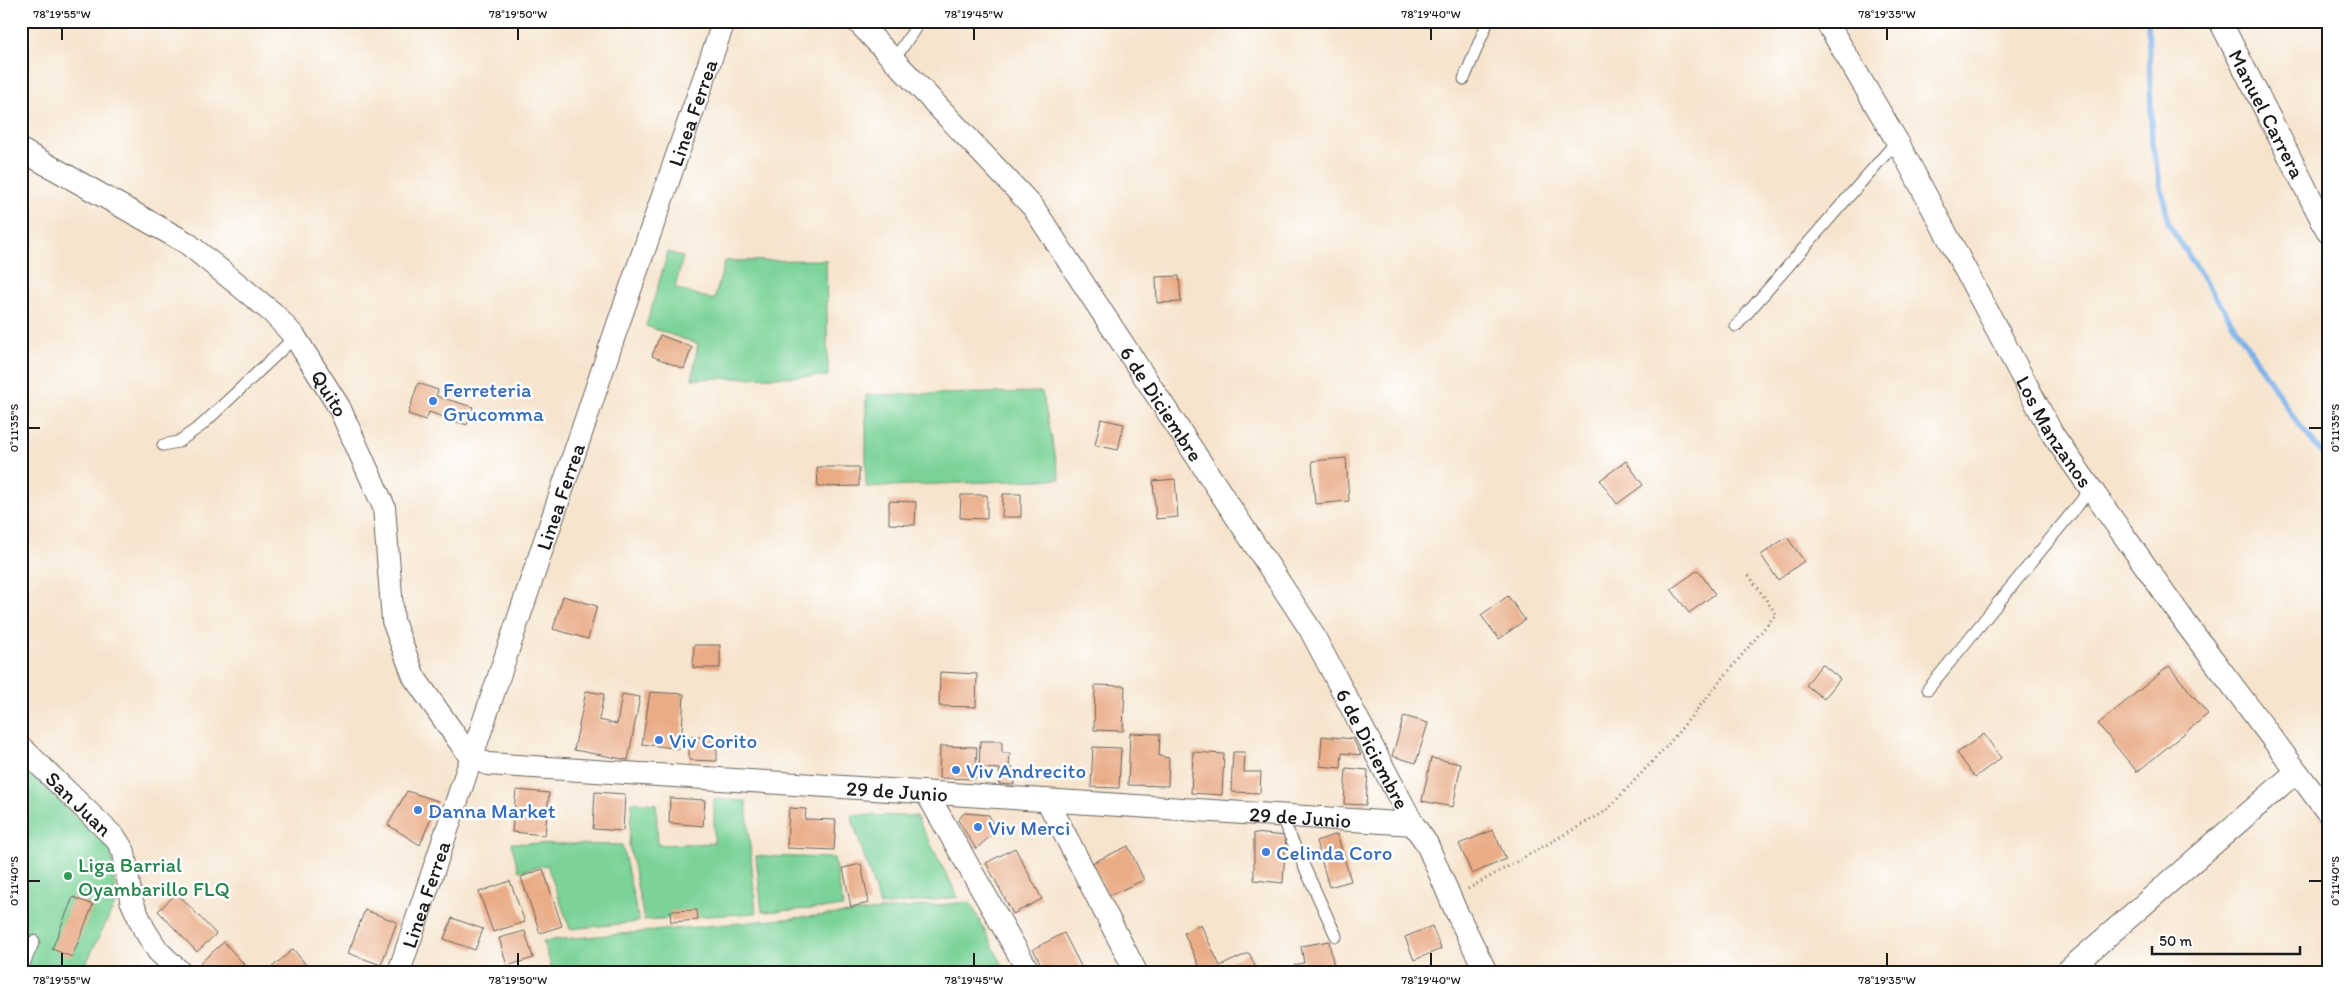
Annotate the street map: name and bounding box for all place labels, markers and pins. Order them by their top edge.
place label: Ferreteria Grucomma [443,377,544,426]
marker: Ferreteria Grucomma [427,395,439,407]
place label: Viv Corito [669,728,757,753]
marker: Viv Corito [653,734,665,746]
place label: Viv Andrecito [966,758,1086,783]
marker: Viv Andrecito [950,764,962,776]
place label: Danna Market [428,798,556,823]
marker: Danna Market [412,804,424,816]
place label: Viv Merci [988,815,1070,840]
marker: Viv Merci [972,821,984,833]
place label: Celinda Coro [1276,840,1392,865]
marker: Celinda Coro [1260,846,1272,858]
place label: Liga Barrial Oyambarillo FLQ [78,852,230,901]
marker: Liga Barrial Oyambarillo FLQ [62,870,74,882]

